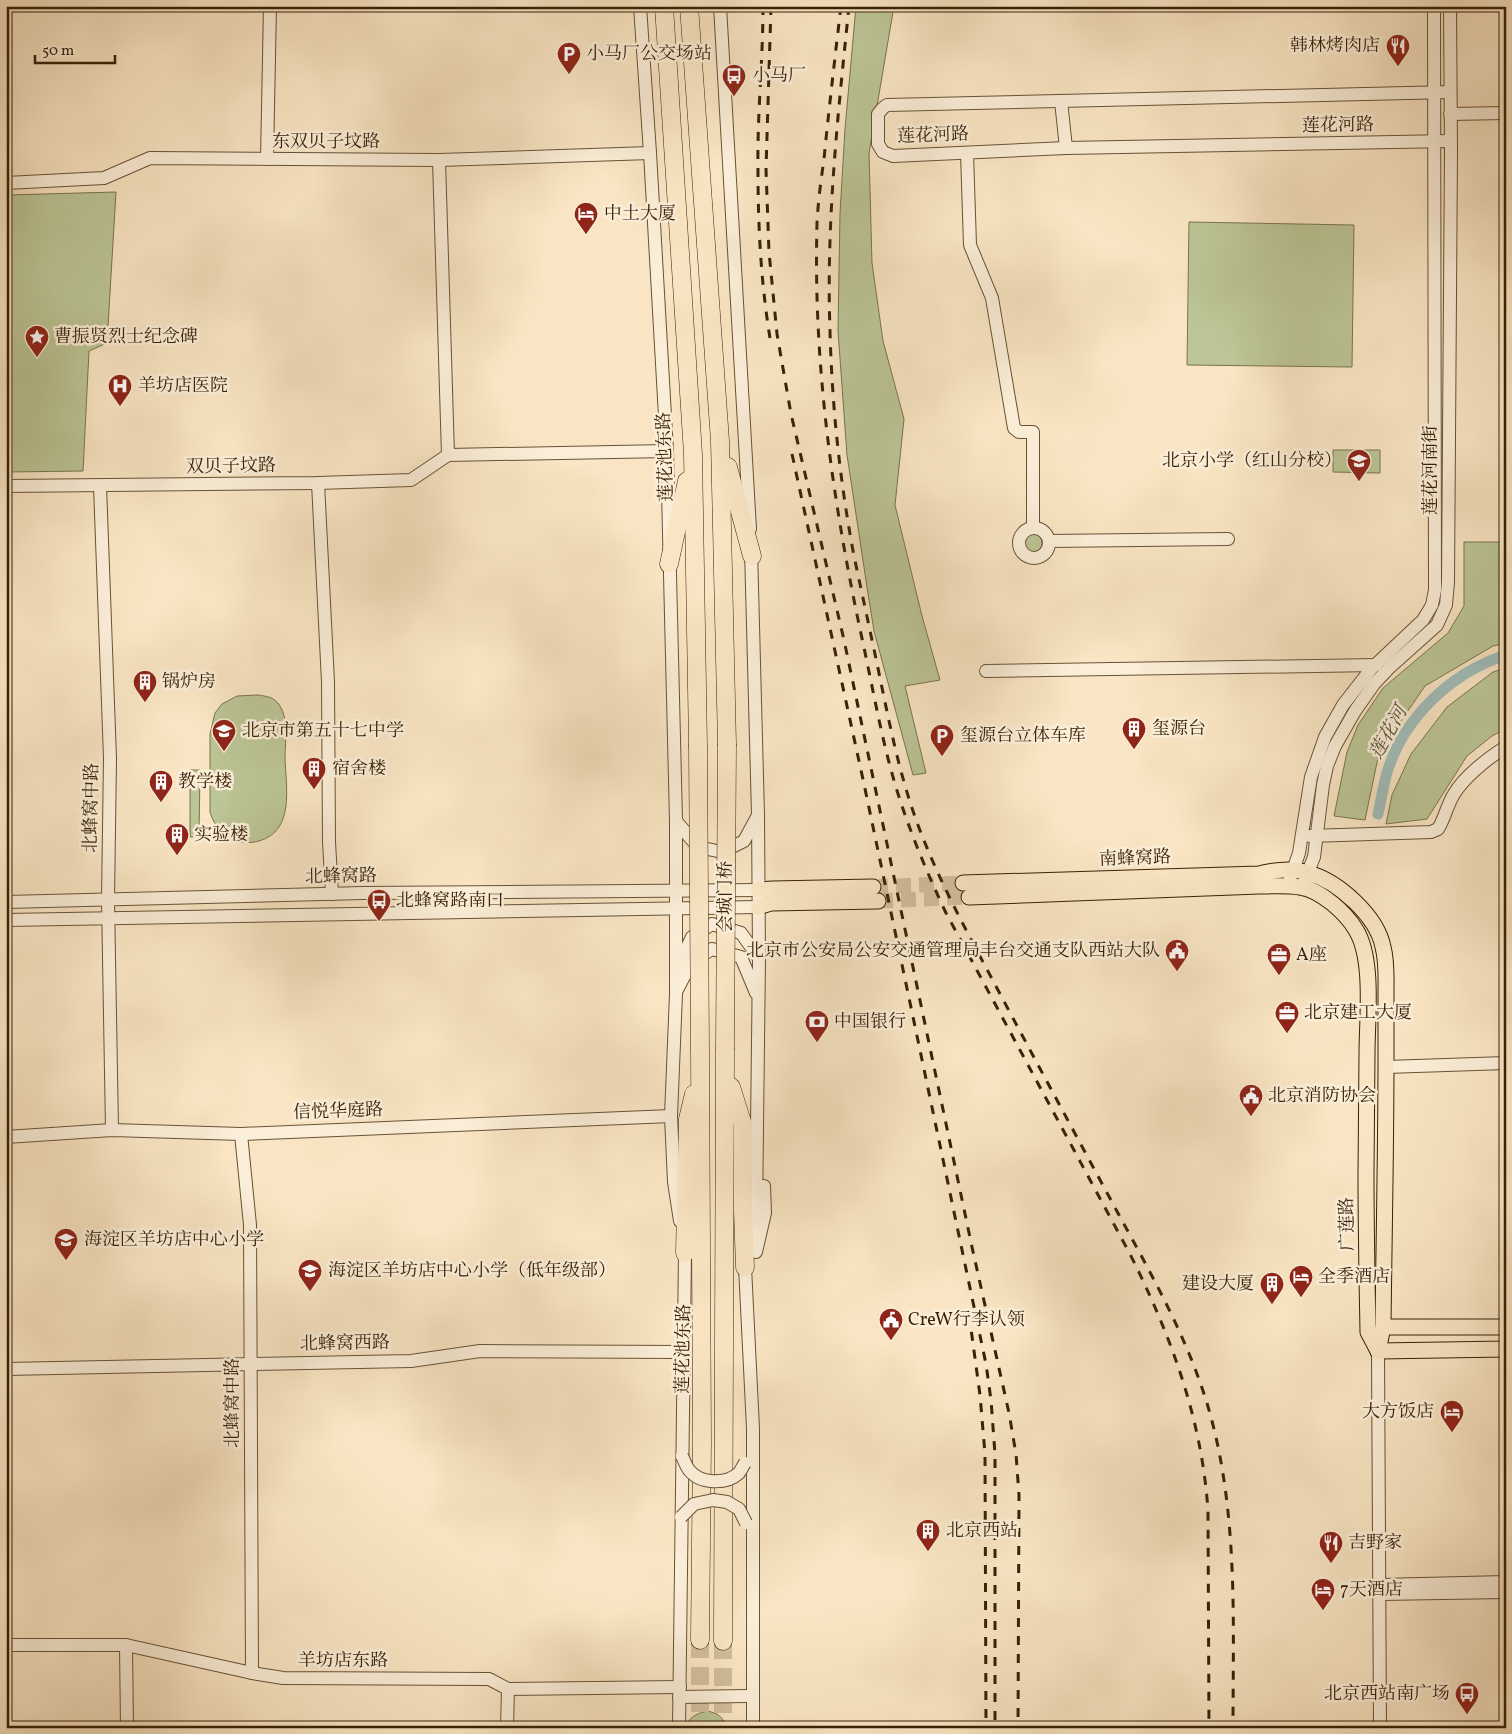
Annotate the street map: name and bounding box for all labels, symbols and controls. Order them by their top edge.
scale bar [35,32,115,64]
restaurant icon: 韩林烤肉店 [1385,33,1411,67]
place label: 韩林烤肉店 [1290,34,1380,59]
text: 50 m [42,41,74,62]
parking icon: 小马厂公交场站 [556,41,582,75]
place label: 小马厂公交场站 [586,42,712,67]
bus stop icon: 小马厂 [721,63,747,97]
place label: 小马厂 [752,64,806,89]
street label: 莲花河路 [1302,113,1374,139]
street label: 莲花河路 [897,122,969,150]
street label: 东双贝子坟路 [272,130,380,155]
hotel icon: 中土大厦 [573,201,599,235]
place label: 中土大厦 [604,202,676,227]
place icon: 曹振贤烈士纪念碑 [24,324,50,358]
place label: 曹振贤烈士纪念碑 [54,325,198,350]
hospital icon: 羊坊店医院 [107,373,133,407]
place label: 羊坊店医院 [138,374,228,399]
street label: 莲花池东路 [652,412,680,502]
street label: 莲花河南街 [1419,425,1444,515]
school or university icon: 北京小学（红山分校） [1346,448,1372,482]
place label: 北京小学（红山分校） [1162,449,1342,474]
street label: 双贝子坟路 [186,454,276,480]
building icon: 锅炉房 [132,669,158,703]
place label: 锅炉房 [162,670,216,695]
water label: 莲花河 [1364,699,1416,764]
building icon: 玺源台 [1121,716,1147,750]
place label: 玺源台 [1152,717,1206,742]
school or university icon: 北京市第五十七中学 [211,718,237,752]
place label: 北京市第五十七中学 [242,719,404,744]
parking icon: 玺源台立体车库 [929,723,955,757]
place label: 玺源台立体车库 [960,724,1086,749]
building icon: 宿舍楼 [301,756,327,790]
place label: 宿舍楼 [332,757,386,782]
street label: 北蜂窝中路 [79,763,105,853]
building icon: 教学楼 [148,769,174,803]
place label: 教学楼 [178,770,232,795]
building icon: 实验楼 [164,822,190,856]
place label: 实验楼 [194,823,248,848]
street label: 南蜂窝路 [1099,845,1171,873]
street label: 会城门桥 [714,861,739,933]
street label: 北蜂窝路 [305,864,377,890]
bus stop icon: 北蜂窝路南口 [366,888,392,922]
place label: 北蜂窝路南口 [396,889,504,914]
public building icon: 北京市公安局公安交通管理局丰台交通支队西站大队 [1164,938,1190,972]
place label: 北京市公安局公安交通管理局丰台交通支队西站大队 [746,939,1160,964]
office icon: A座 [1266,942,1292,976]
place label: A座 [1296,943,1327,968]
office icon: 北京建工大厦 [1274,1000,1300,1034]
place label: 北京建工大厦 [1304,1001,1412,1026]
bank icon: 中国银行 [804,1009,830,1043]
place label: 中国银行 [834,1010,906,1035]
public building icon: 北京消防协会 [1238,1083,1264,1117]
place label: 北京消防协会 [1268,1084,1376,1109]
street label: 信悦华庭路 [293,1098,383,1126]
street label: 广莲路 [1335,1197,1361,1251]
school or university icon: 海淀区羊坊店中心小学 [53,1227,79,1261]
place label: 海淀区羊坊店中心小学 [84,1228,264,1253]
school or university icon: 海淀区羊坊店中心小学（低年级部） [297,1258,323,1292]
place label: 海淀区羊坊店中心小学（低年级部） [328,1259,616,1284]
hotel icon: 全季酒店 [1288,1264,1314,1298]
place label: 全季酒店 [1318,1265,1390,1290]
building icon: 建设大厦 [1259,1271,1285,1305]
place label: 建设大厦 [1182,1272,1254,1297]
street label: 莲花池东路 [671,1304,697,1394]
public building icon: CreW行李认领 [878,1307,904,1341]
place label: CreW行李认领 [908,1308,1025,1333]
street label: 北蜂窝西路 [300,1331,390,1357]
street label: 北蜂窝中路 [221,1358,246,1448]
hotel icon: 大方饭店 [1439,1399,1465,1433]
place label: 大方饭店 [1362,1400,1434,1425]
building icon: 北京西站 [915,1518,941,1552]
place label: 北京西站 [946,1519,1018,1544]
restaurant icon: 吉野家 [1318,1530,1344,1564]
place label: 吉野家 [1348,1531,1402,1556]
hotel icon: 7天酒店 [1310,1577,1336,1611]
place label: 7天酒店 [1340,1578,1403,1603]
street label: 羊坊店东路 [298,1649,388,1674]
bus stop icon: 北京西站南广场 [1454,1681,1480,1715]
place label: 北京西站南广场 [1324,1682,1450,1707]

